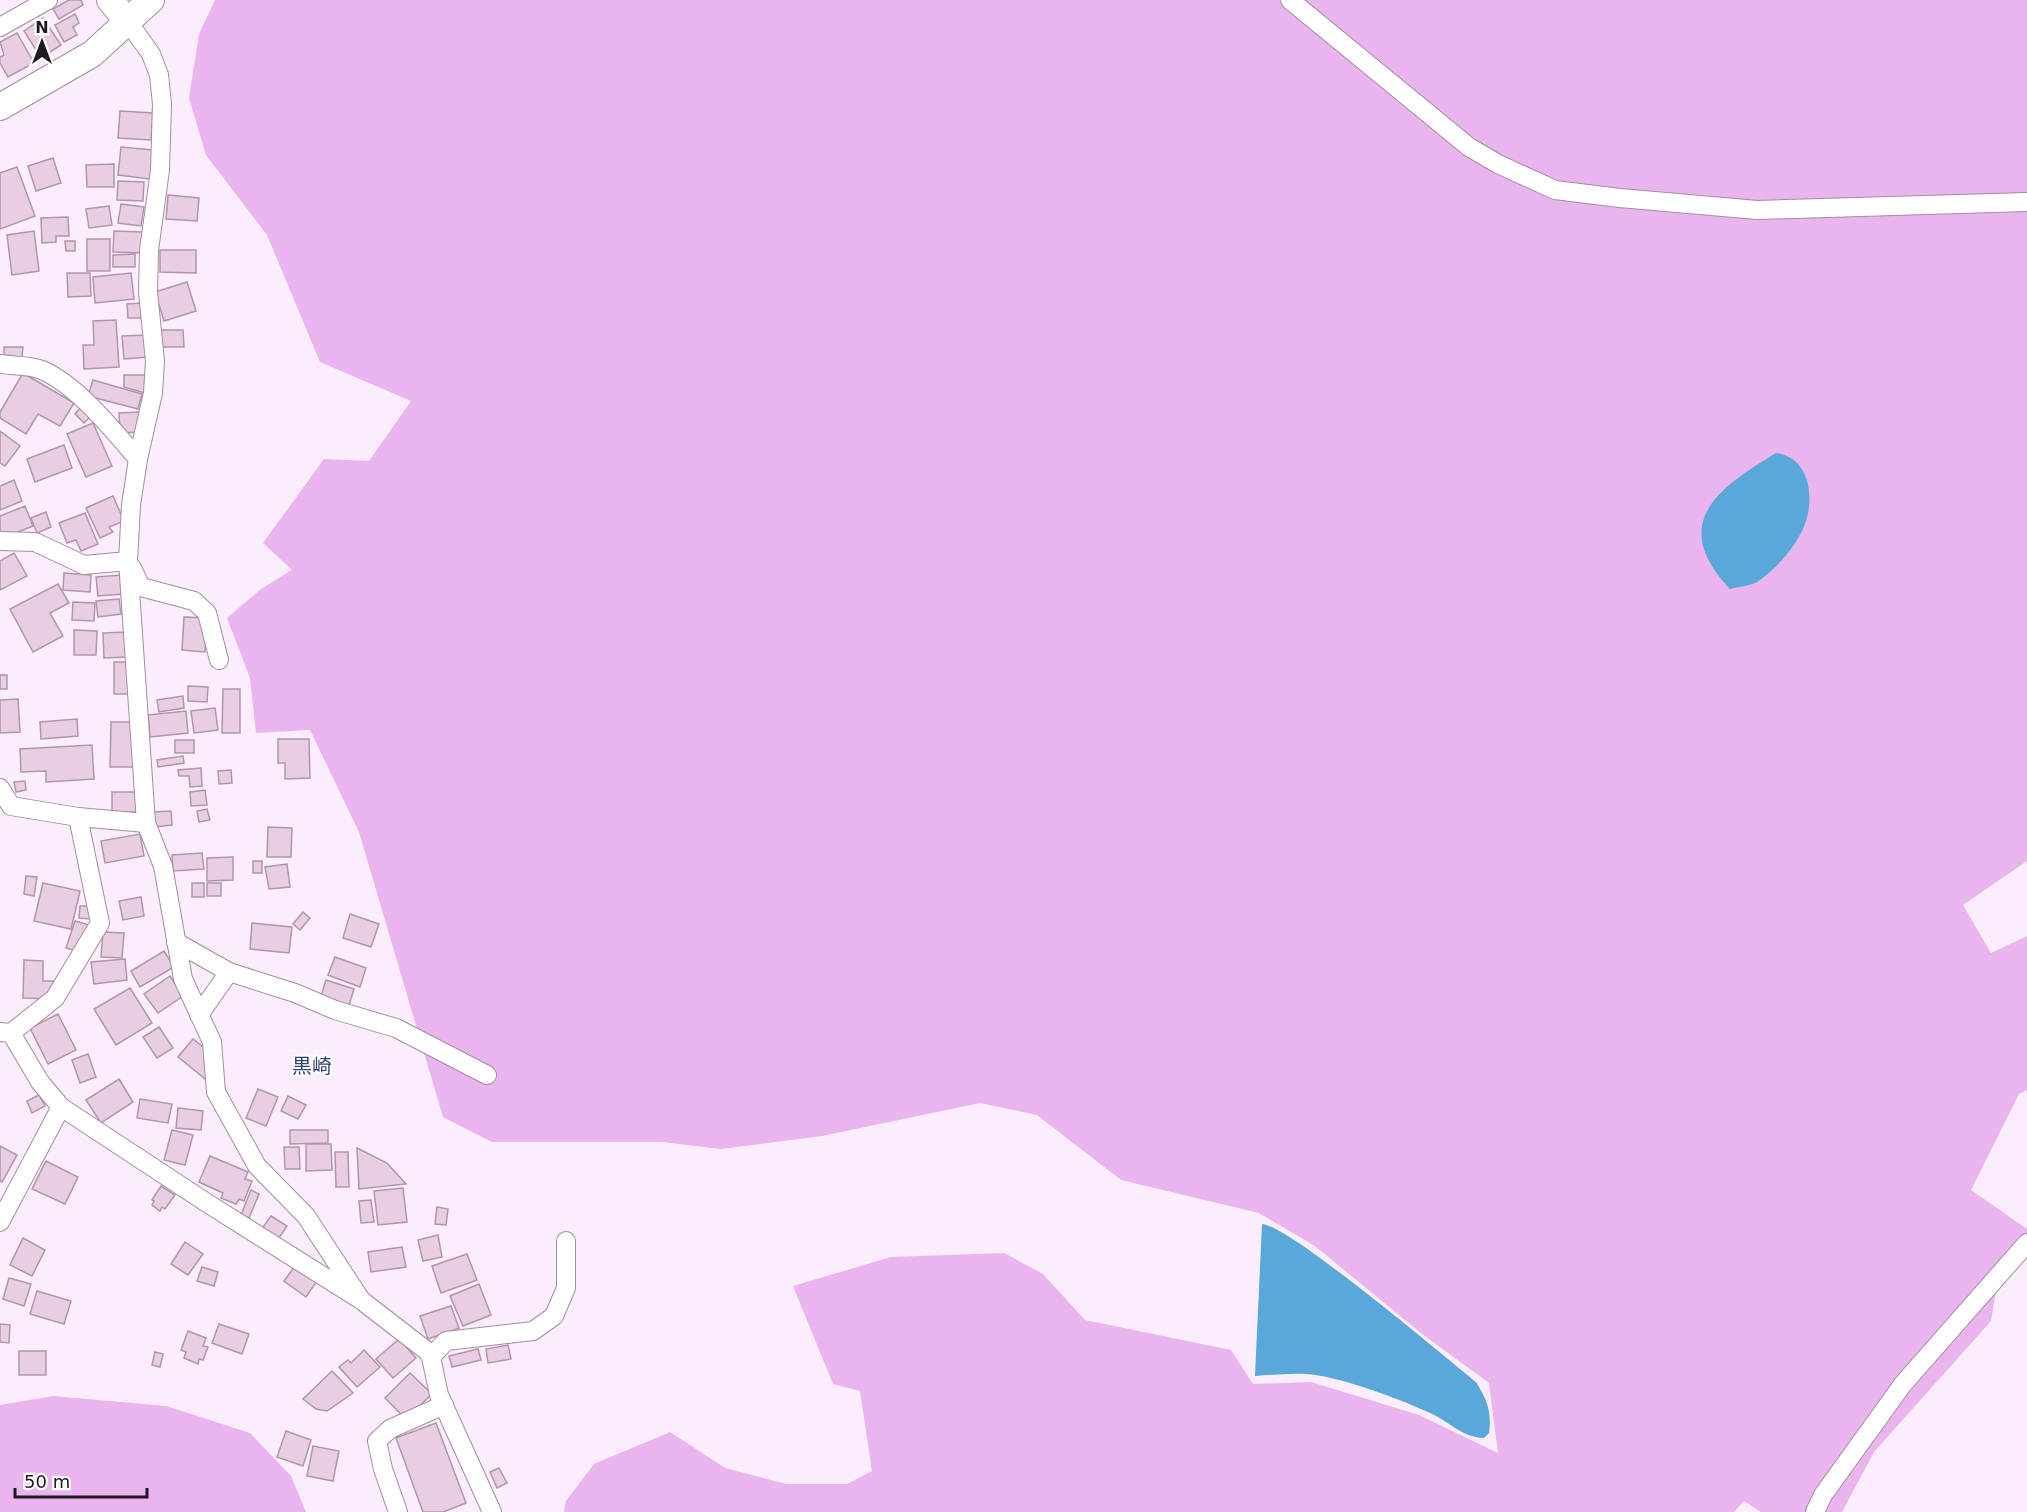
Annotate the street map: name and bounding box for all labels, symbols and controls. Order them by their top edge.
north arrow [12,12,72,72]
text: N [35,18,49,37]
district label: 黒崎 [292,1054,332,1078]
scale bar [15,1461,147,1499]
text: 50 m [24,1471,70,1492]

